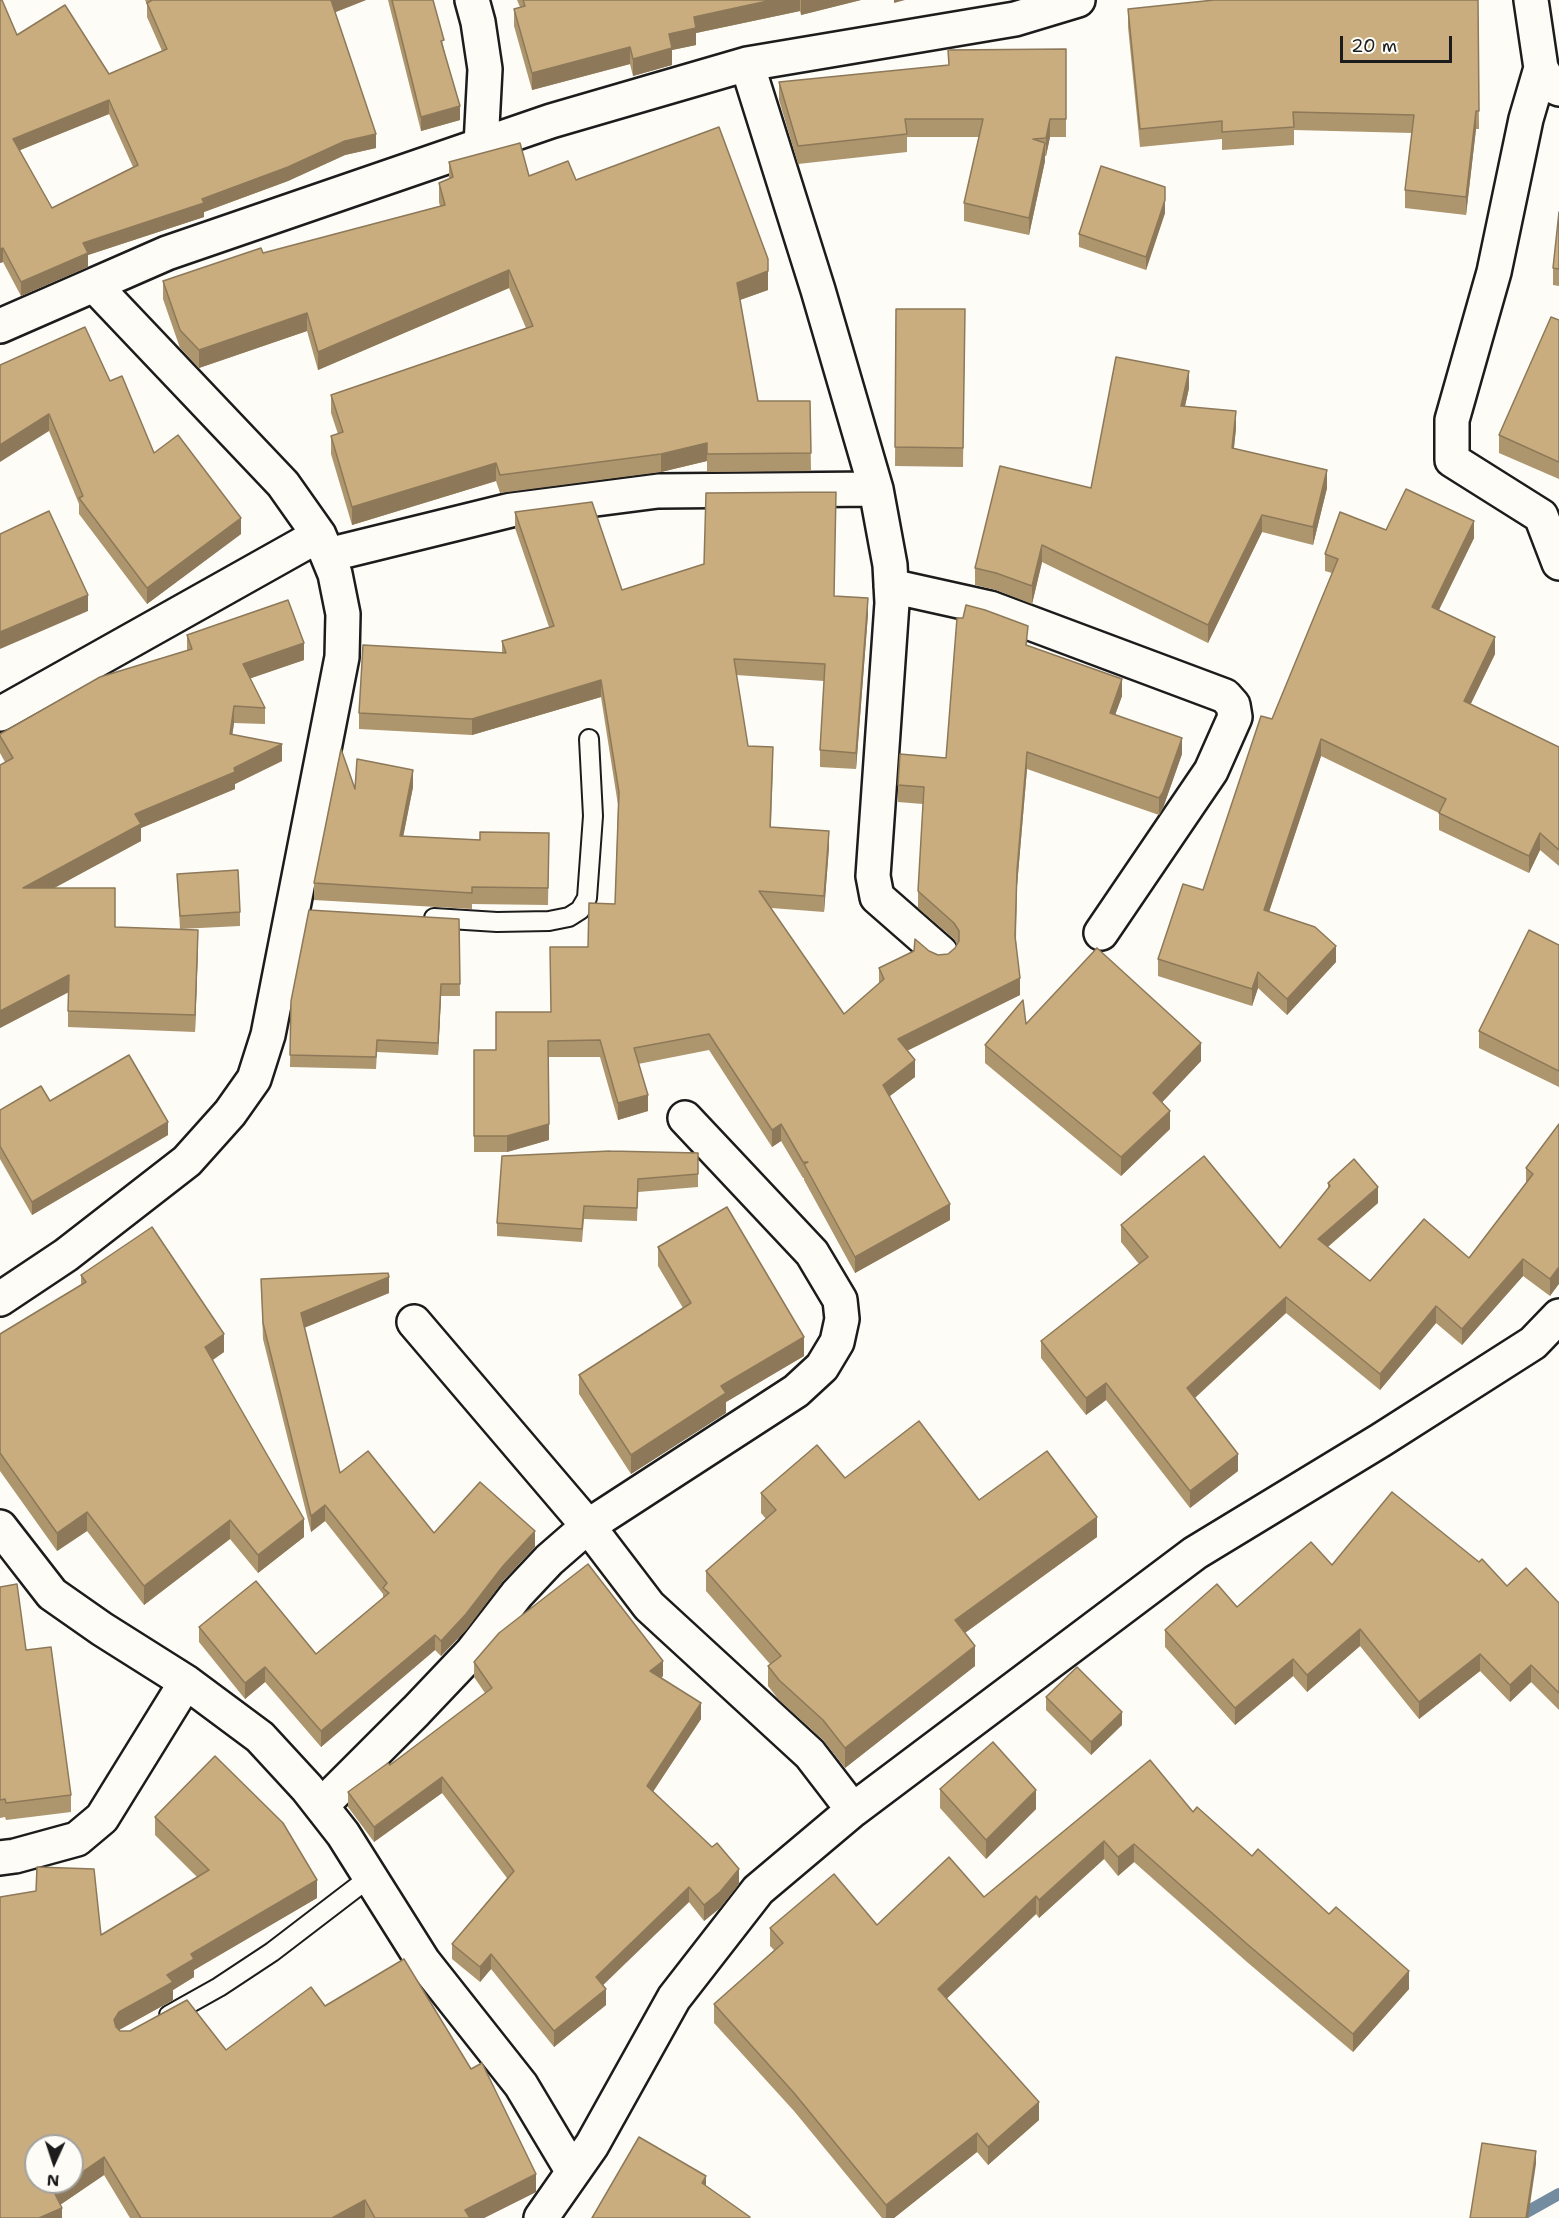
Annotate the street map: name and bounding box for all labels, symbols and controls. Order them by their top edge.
scale bar [1343,24,1456,62]
text: 20 m [1351,34,1397,58]
north arrow [24,2134,84,2194]
text: N [46,2170,60,2191]

